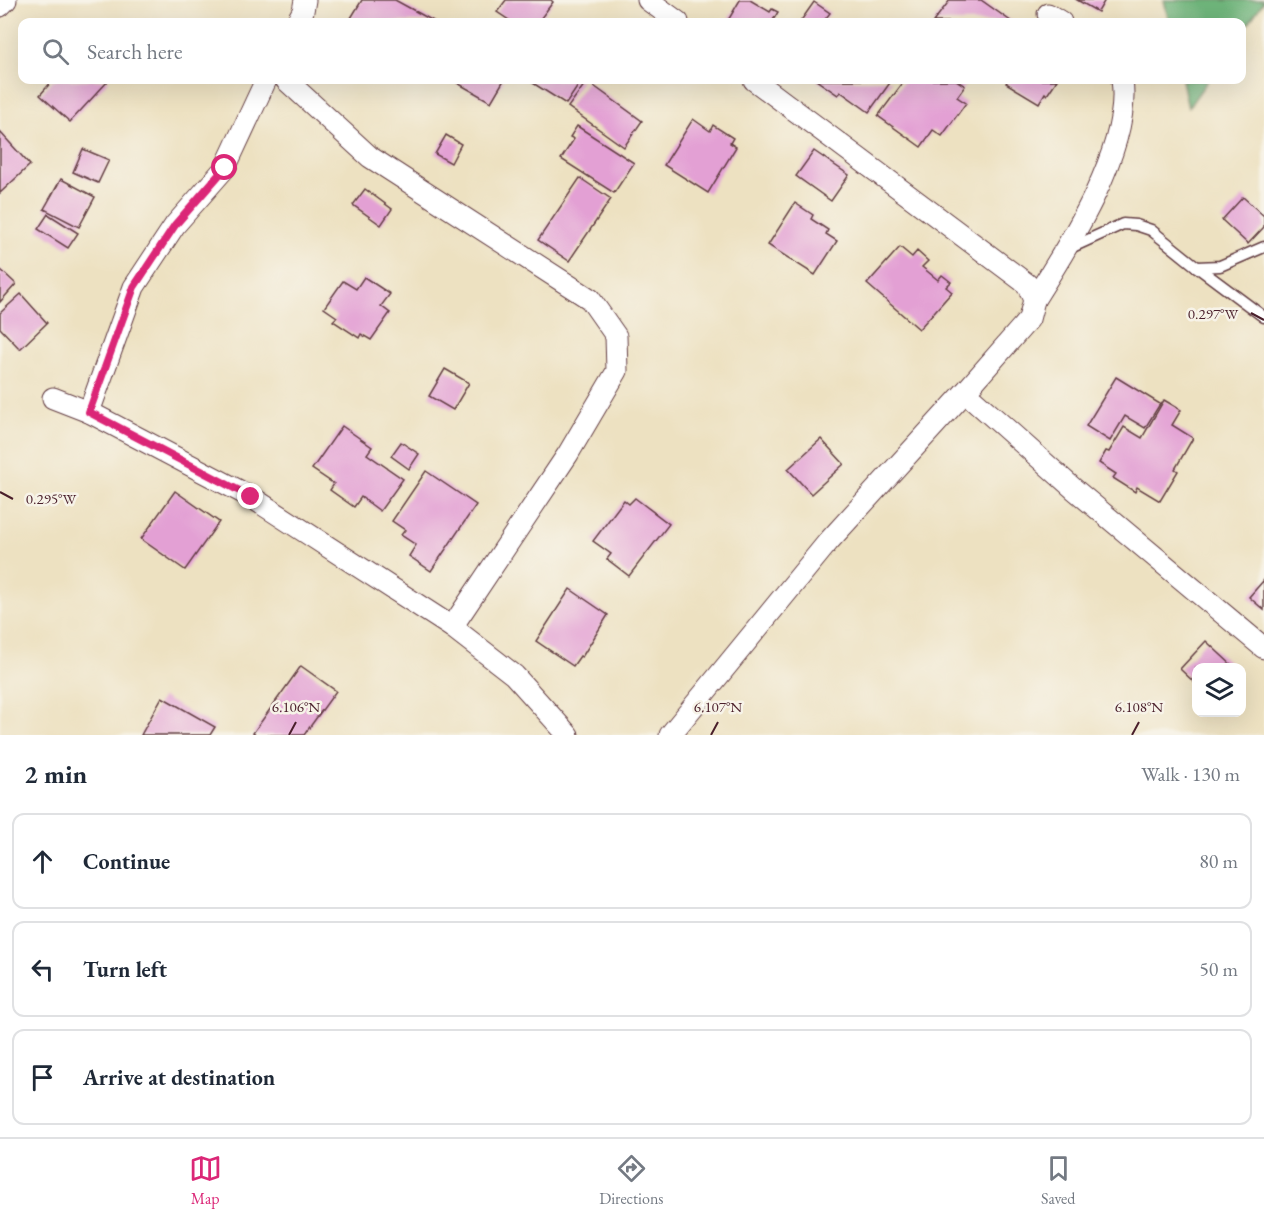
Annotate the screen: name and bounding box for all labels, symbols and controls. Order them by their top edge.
search box [18,18,1246,84]
icon: search [39,35,72,68]
text: Search here [87,37,182,66]
route start [211,154,237,180]
text: 0.297°W [1188,304,1238,323]
route end [237,483,263,509]
text: 0.295°W [26,489,76,508]
map controls [1192,663,1246,717]
button: layers [1192,663,1246,717]
text: 6.106°N [272,697,320,716]
text: 6.107°N [694,697,742,716]
text: 6.108°N [1115,697,1163,716]
text: 2 min [24,757,87,791]
text: Walk · 130 m [1141,761,1240,787]
icon: ahead [26,845,59,878]
text: Continue [83,847,170,876]
text: 80 m [1199,848,1238,874]
icon: left [26,953,59,986]
text: Turn left [83,955,167,984]
text: 50 m [1199,956,1238,982]
icon: arrive [26,1061,59,1094]
text: Arrive at destination [83,1063,275,1092]
tab: Map [189,1152,222,1209]
tab: Directions [599,1152,664,1209]
tab: Saved [1041,1152,1075,1209]

